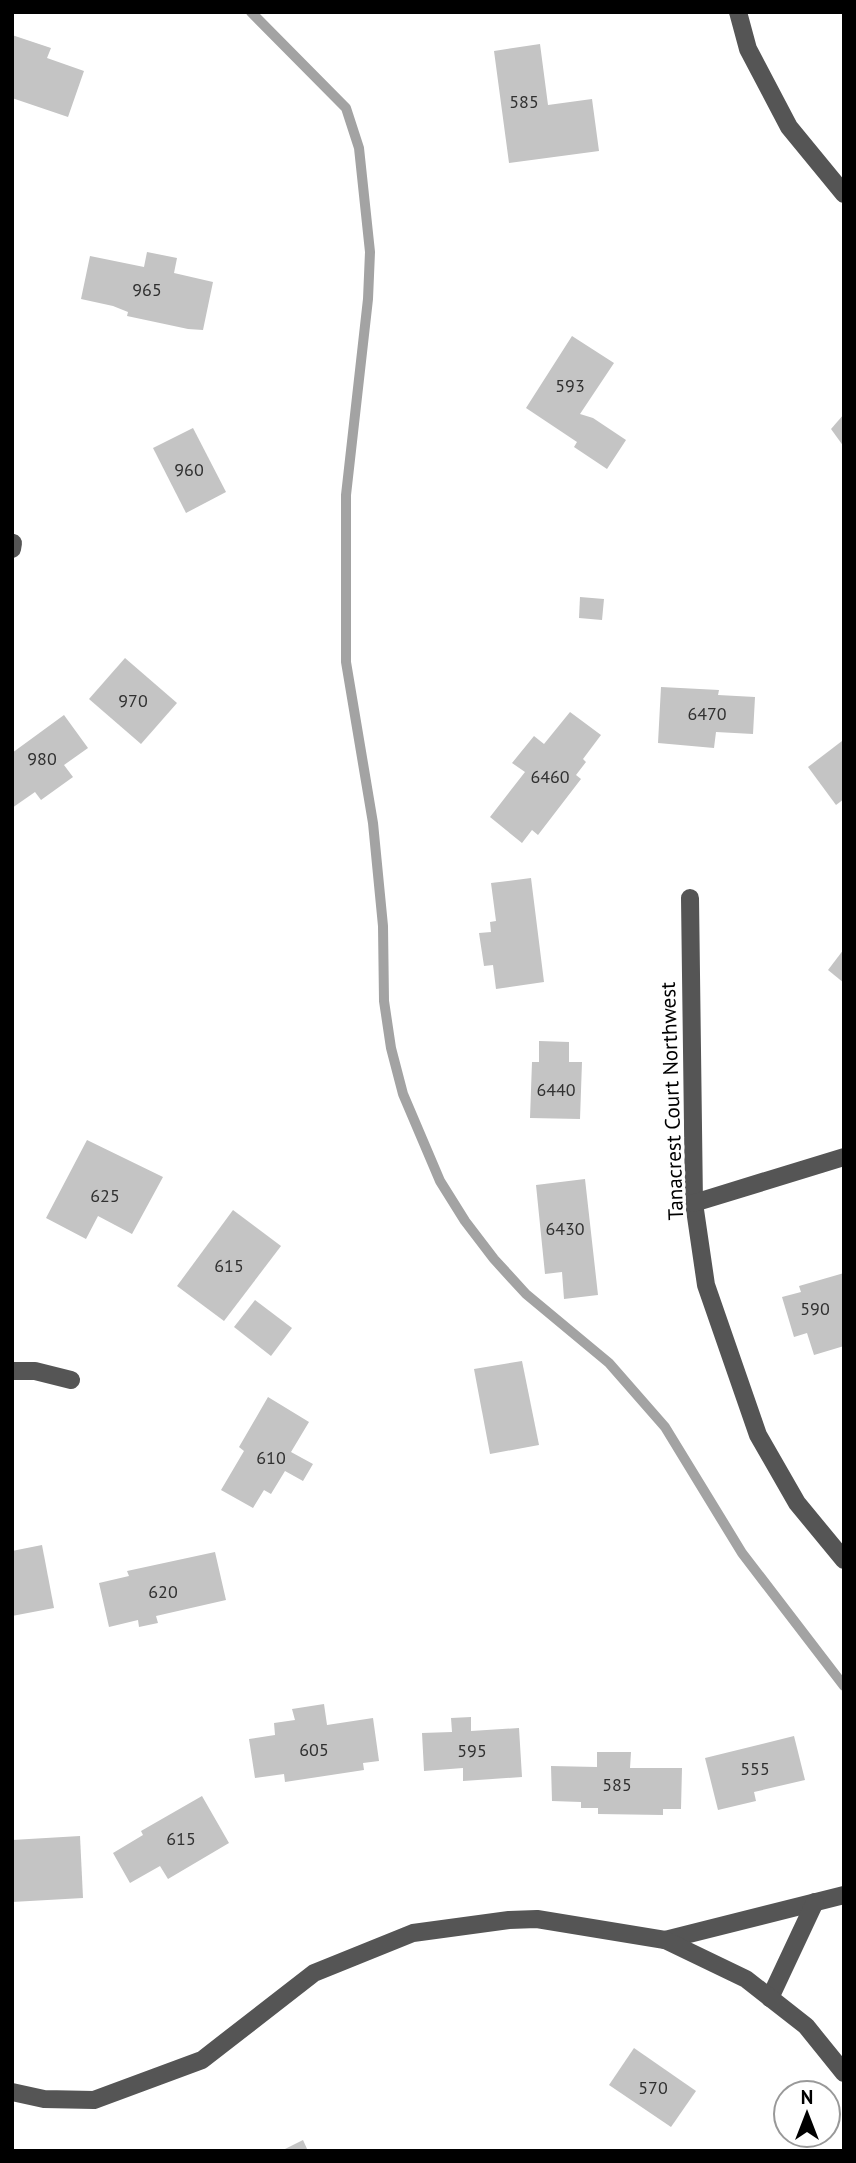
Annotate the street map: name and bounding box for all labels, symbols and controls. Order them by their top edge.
house number: 585 [509,90,539,113]
house number: 965 [132,278,162,301]
house number: 593 [555,374,585,397]
house number: 960 [174,458,204,481]
house number: 970 [118,689,148,712]
house number: 6470 [687,702,727,725]
house number: 980 [27,747,57,770]
house number: 6460 [530,765,570,788]
street label: Tanacrest Court Northwest [654,981,689,1221]
house number: 6440 [536,1078,576,1101]
house number: 625 [90,1184,120,1207]
house number: 6430 [545,1217,585,1240]
house number: 615 [214,1254,244,1277]
house number: 590 [800,1297,830,1320]
house number: 610 [256,1446,286,1469]
house number: 620 [148,1580,178,1603]
house number: 605 [299,1738,329,1761]
house number: 595 [457,1739,487,1762]
house number: 555 [740,1757,770,1780]
house number: 585 [602,1773,632,1796]
house number: 615 [166,1827,196,1850]
house number: 570 [638,2076,668,2099]
north arrow [772,2079,842,2149]
text: N [801,2085,813,2109]

